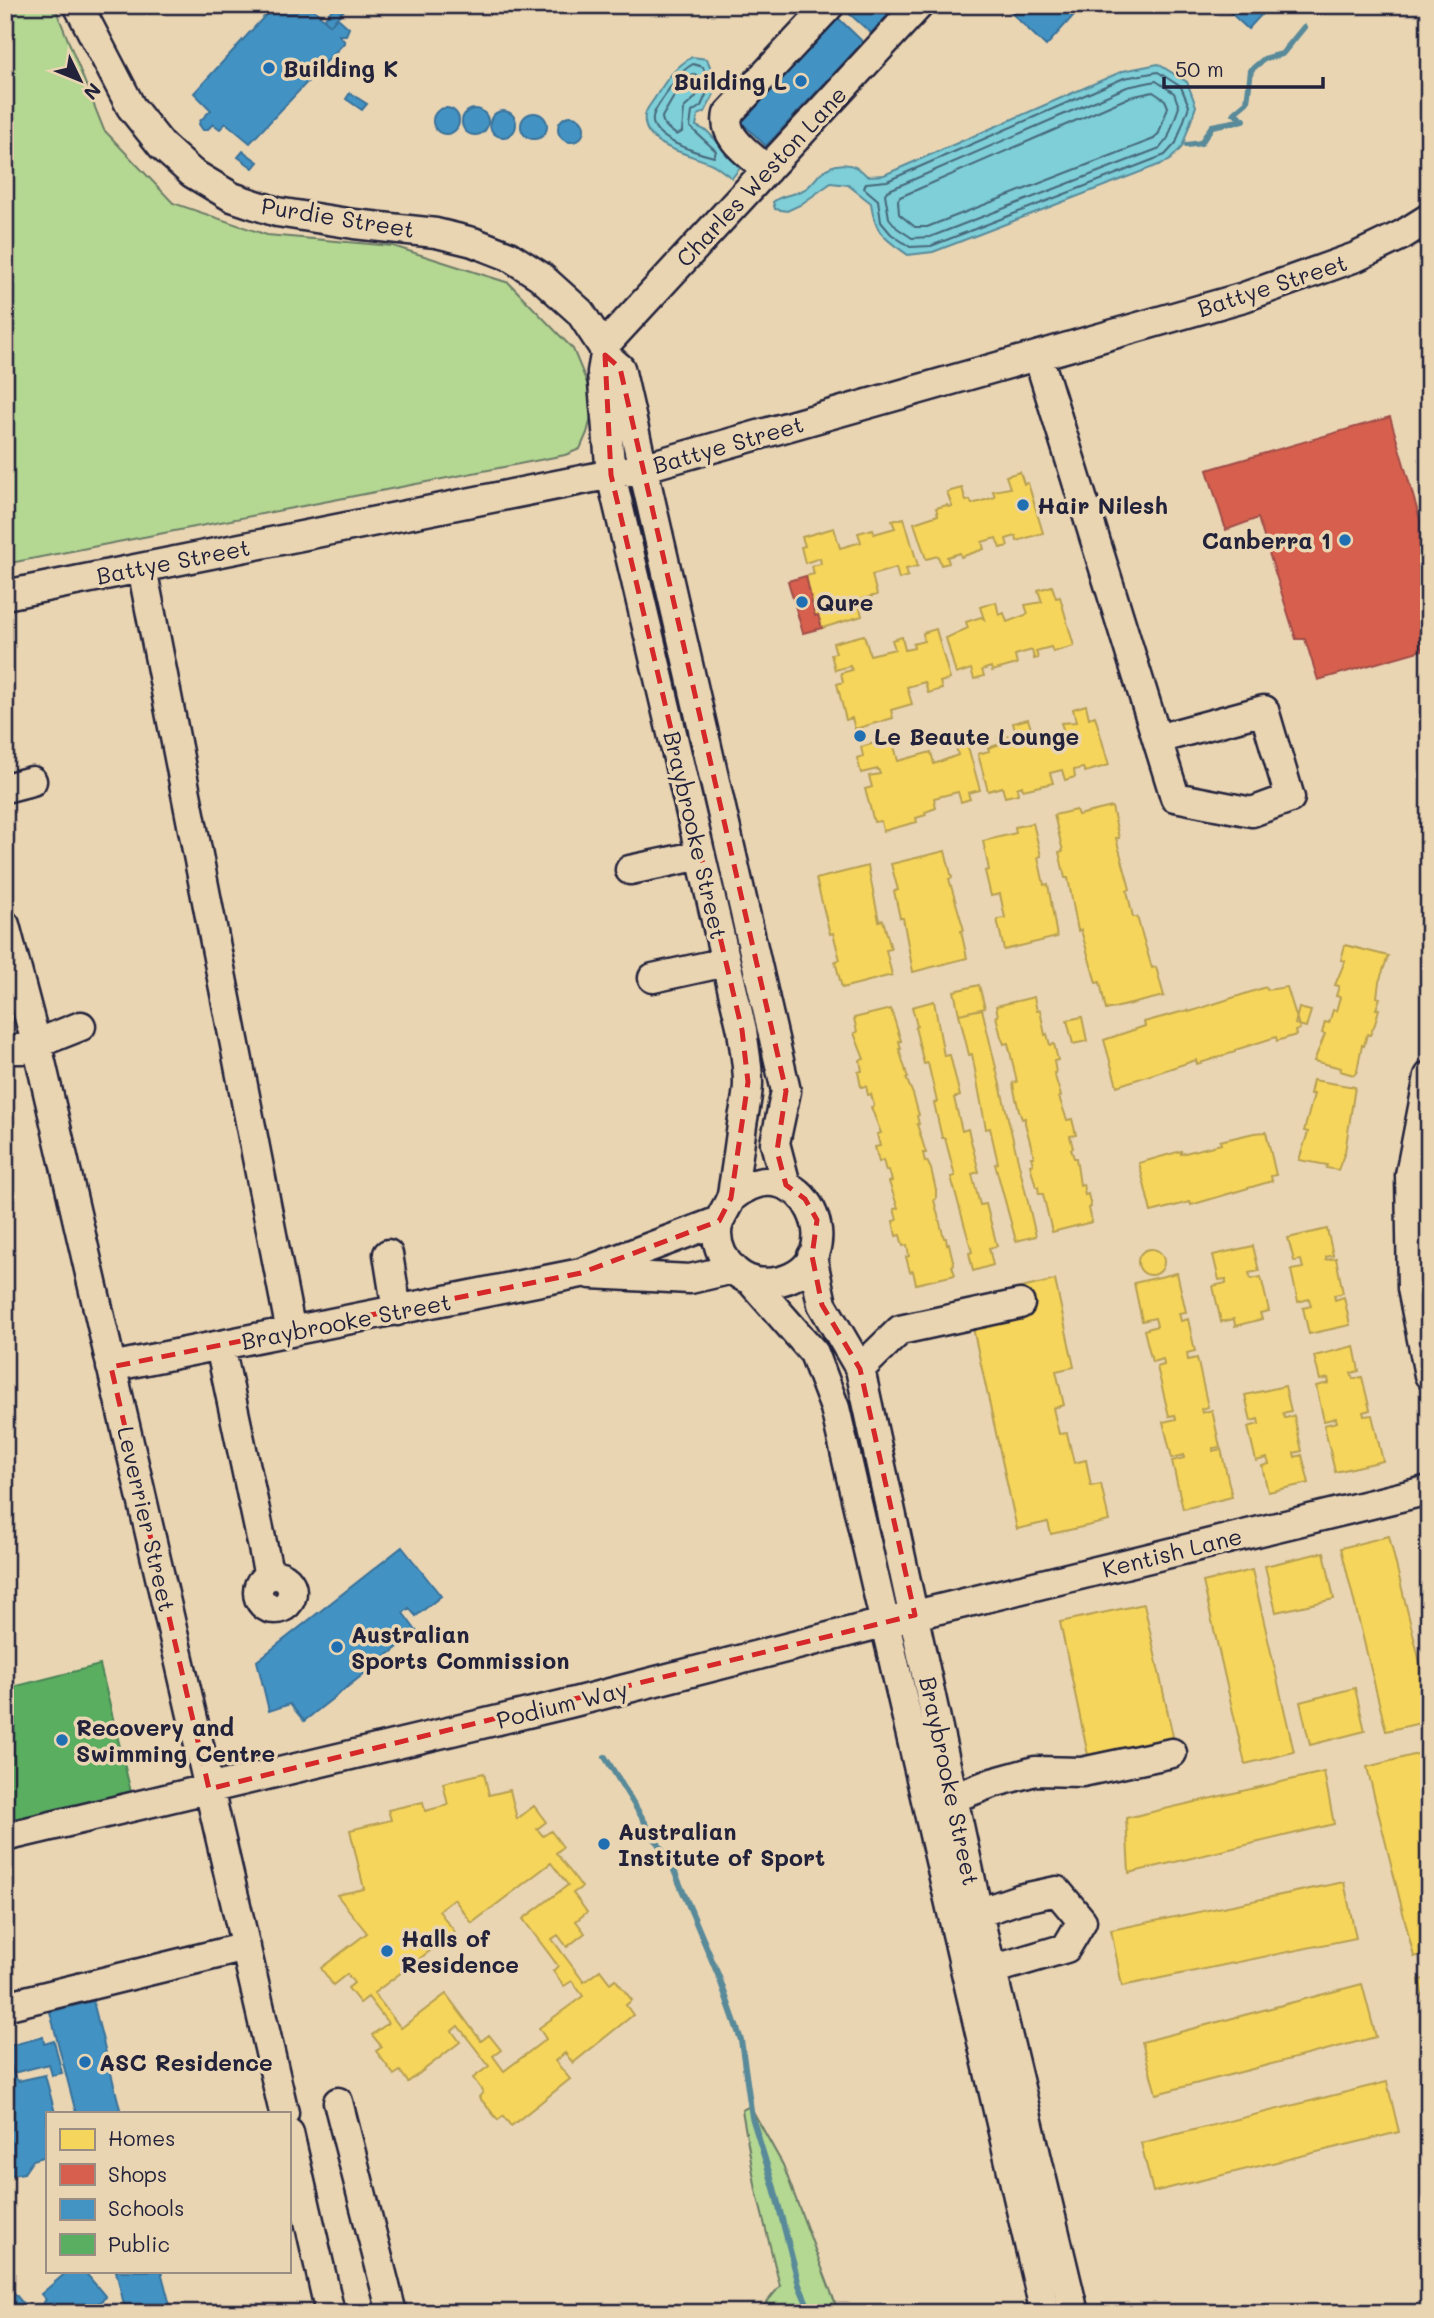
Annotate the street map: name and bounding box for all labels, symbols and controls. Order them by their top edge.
north arrow [46,46,116,116]
scale bar [1164,46,1324,90]
place label: Building K [283,53,398,83]
text: 50 m [1175,55,1224,82]
marker: Building K [261,60,277,76]
place label: Building L [673,66,787,96]
marker: Building L [793,73,809,89]
text: N [79,78,107,106]
street label: Charles Weston Lane [669,79,853,273]
street label: Purdie Street [259,190,417,244]
street label: Battye Street [1193,247,1351,323]
street label: Battye Street [649,408,807,480]
place label: Hair Nilesh [1037,490,1168,520]
marker: Hair Nilesh [1015,497,1031,513]
place label: Canberra 1 [1202,525,1331,555]
street label: Battye Street [94,531,252,591]
marker: Canberra 1 [1337,532,1353,548]
place label: Qure [816,587,873,617]
marker: Qure [794,594,810,610]
place label: Le Beaute Lounge [874,721,1079,751]
street label: Braybrooke Street [657,728,735,942]
marker: Le Beaute Lounge [852,728,868,744]
street label: Braybrooke Street [239,1286,453,1356]
street label: Leverrier Street [111,1423,183,1615]
street label: Kentish Lane [1099,1520,1245,1584]
place label: Australian Sports Commission [351,1619,569,1675]
marker: Australian Sports Commission [329,1639,345,1655]
street label: Podium Way [493,1673,631,1735]
street label: Braybrooke Street [913,1674,987,1888]
place label: Recovery and Swimming Centre [76,1712,275,1768]
marker: Recovery and Swimming Centre [54,1732,70,1748]
place label: Australian Institute of Sport [618,1816,825,1872]
marker: Australian Institute of Sport [596,1836,612,1852]
place label: Halls of Residence [401,1923,519,1979]
marker: Halls of Residence [379,1943,395,1959]
place label: ASC Residence [99,2047,273,2077]
marker: ASC Residence [77,2054,93,2070]
legend [46,2112,290,2272]
text: Homes [108,2124,175,2151]
text: Shops [108,2160,167,2187]
text: Schools [108,2194,184,2221]
text: Public [108,2230,170,2257]

